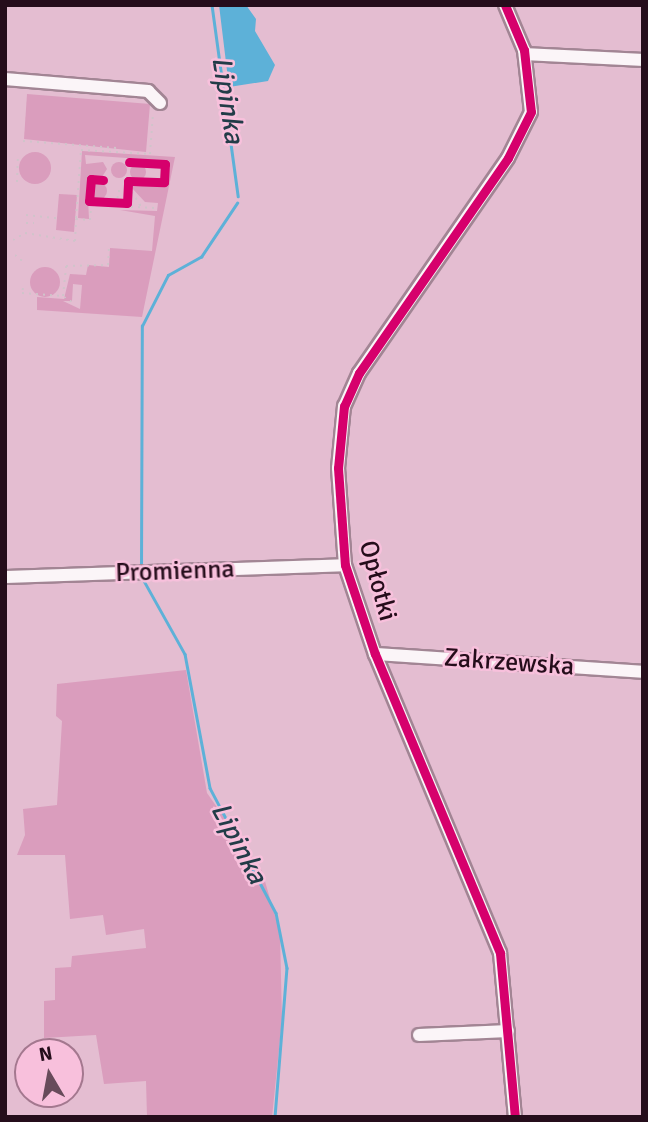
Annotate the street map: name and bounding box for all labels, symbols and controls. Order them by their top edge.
water label: Lipinka [205,54,251,146]
street label: Opłotki [351,537,403,625]
street label: Promienna [115,554,235,590]
street label: Zakrzewska [443,643,575,683]
water label: Lipinka [204,796,274,890]
north arrow [14,1038,84,1108]
text: N [37,1041,54,1067]

